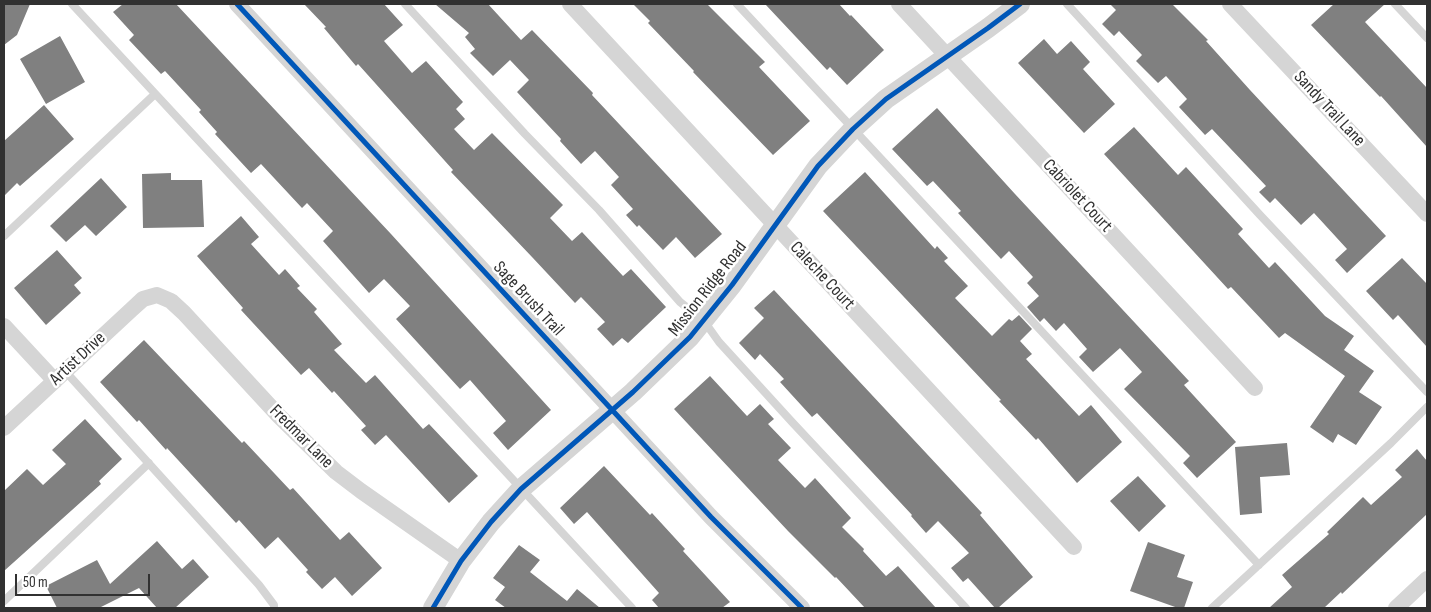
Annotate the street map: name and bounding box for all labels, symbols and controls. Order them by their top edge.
street label: Sandy Trail Lane [1289,67,1369,151]
street label: Cabriolet Court [1038,155,1116,237]
street label: Mission Ridge Road [664,237,752,341]
street label: Caleche Court [785,237,859,315]
street label: Sage Brush Trail [488,257,568,341]
street label: Artist Drive [46,328,110,390]
street label: Fredmar Lane [265,401,337,473]
scale bar [18,564,152,596]
text: 50 m [23,573,48,592]

